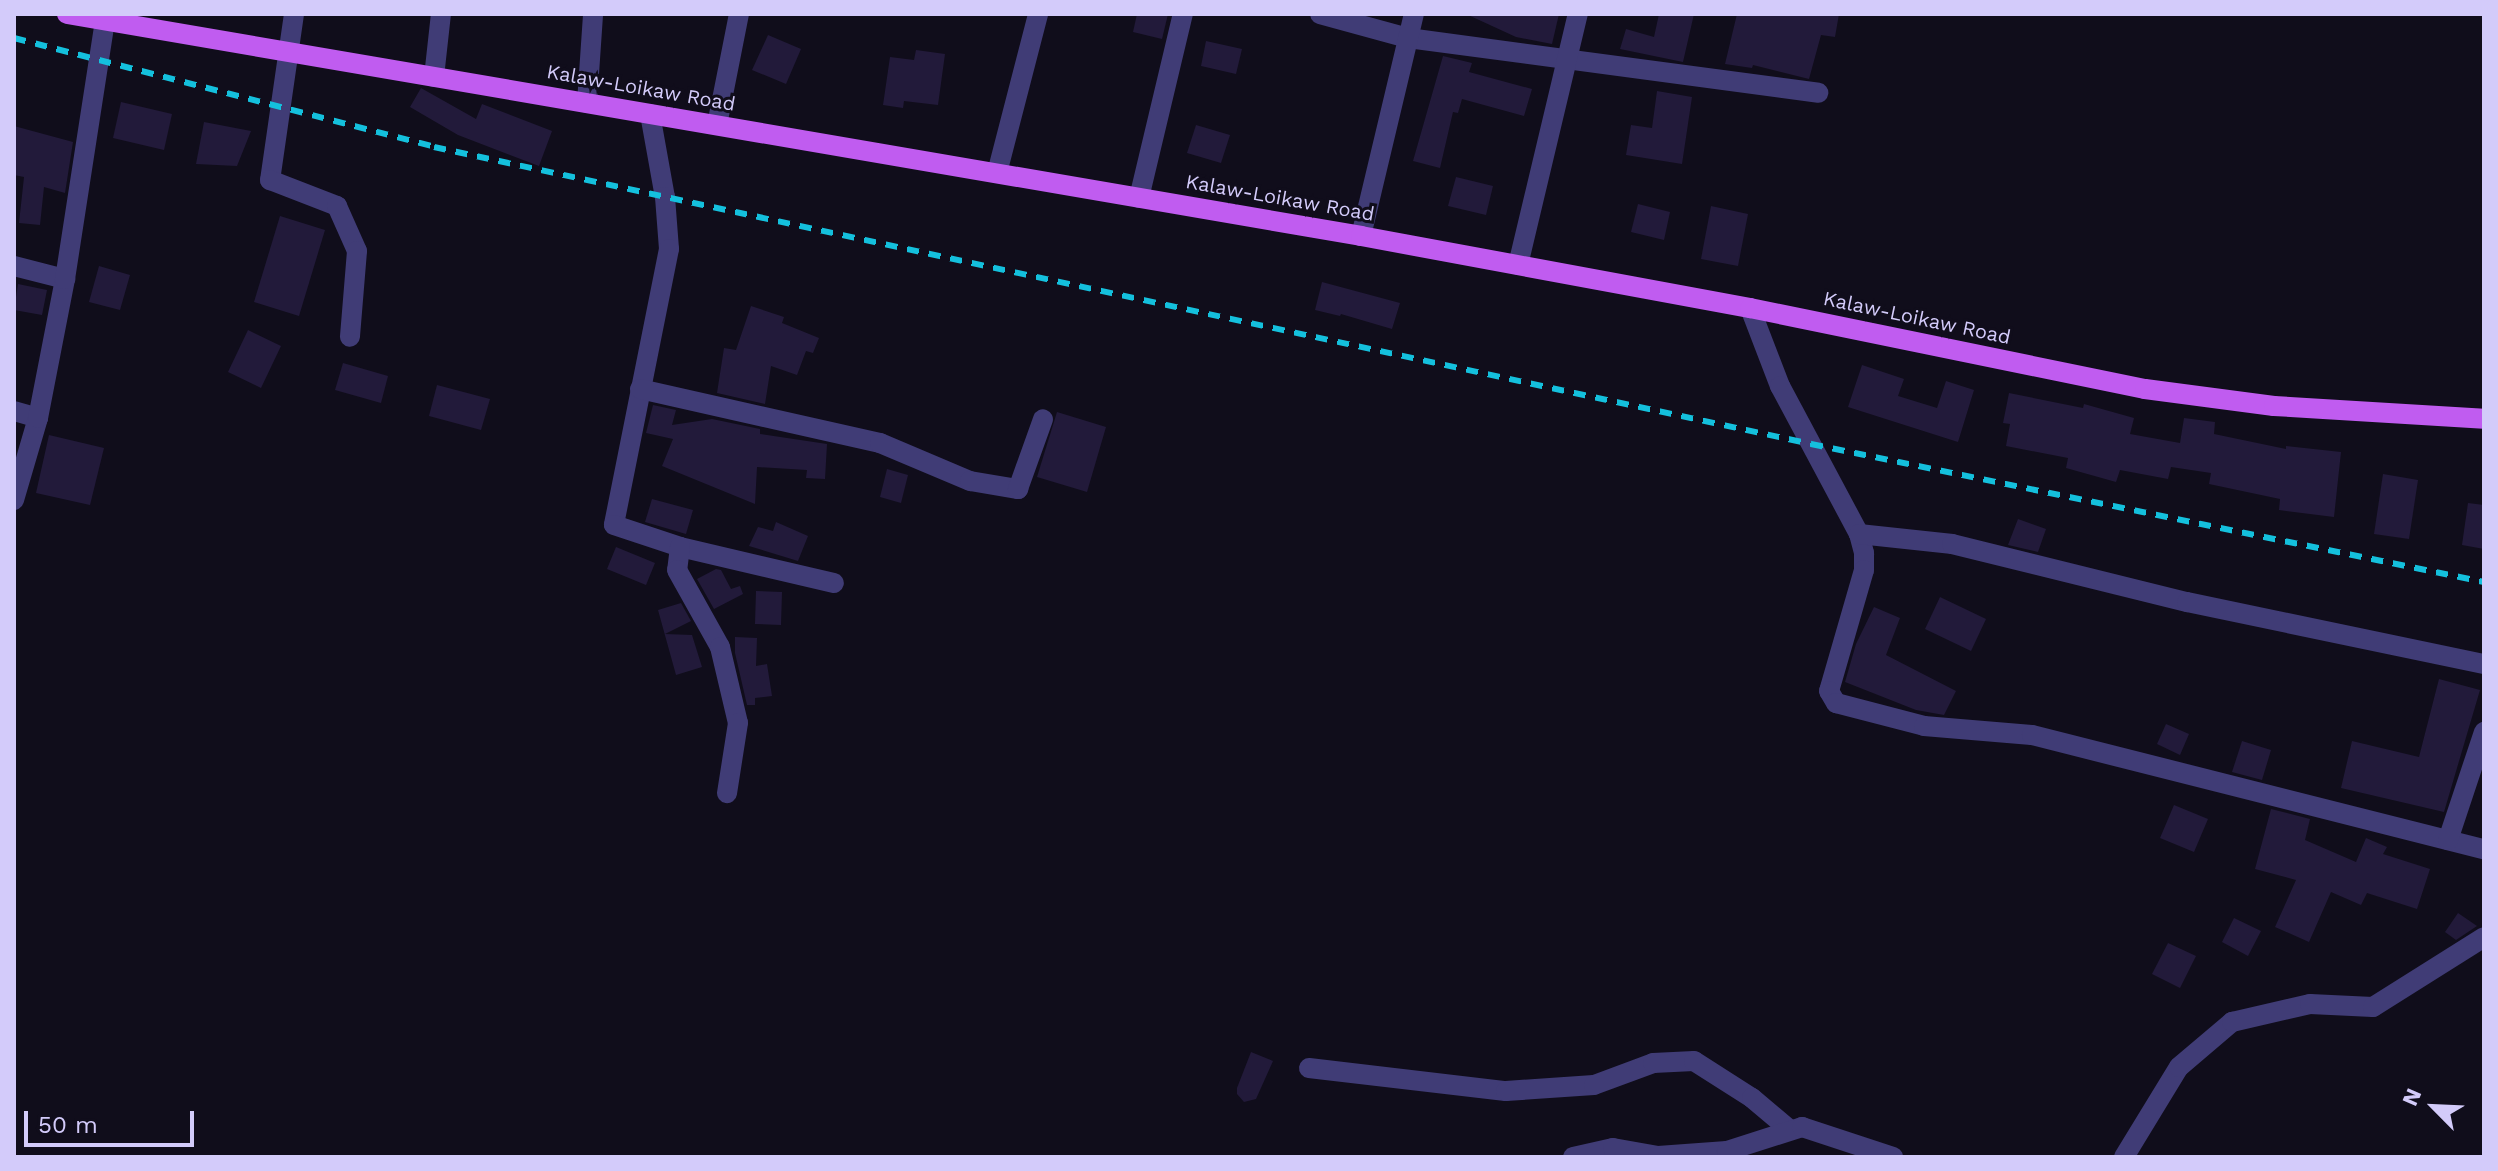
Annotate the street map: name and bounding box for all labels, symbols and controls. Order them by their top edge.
street label: Kalaw-Loikaw Road [545,60,737,116]
street label: Kalaw-Loikaw Road [1184,170,1376,226]
street label: Kalaw-Loikaw Road [1821,286,2013,350]
north arrow [2394,1067,2474,1147]
text: N [2397,1084,2426,1110]
scale bar [28,1095,198,1145]
text: 50 m [38,1111,98,1139]

